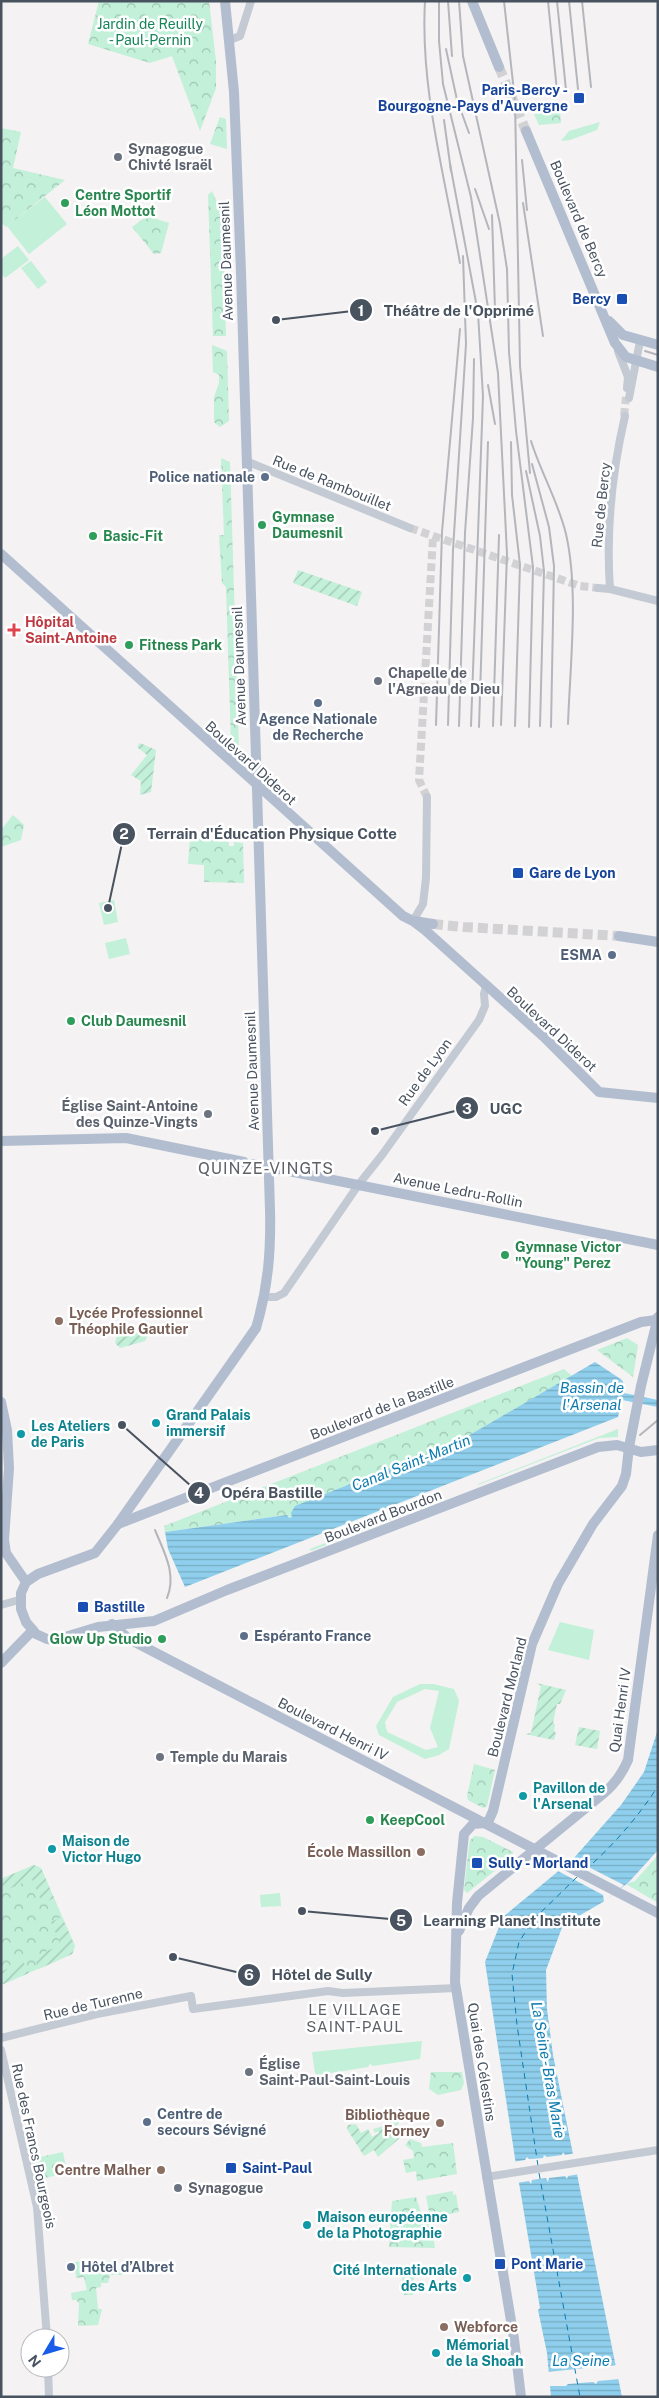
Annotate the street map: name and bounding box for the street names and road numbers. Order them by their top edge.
street label: Boulevard de Bercy [547,158,611,281]
street label: Avenue Daumesnil [216,201,236,321]
street label: Rue de Rambouillet [270,452,394,514]
street label: Rue de Bercy [589,461,613,549]
street label: Avenue Daumesnil [229,606,249,726]
street label: Boulevard Diderot [202,718,300,808]
street label: Boulevard Diderot [504,983,600,1075]
street label: Avenue Daumesnil [242,1011,262,1131]
street label: Rue de Lyon [395,1035,455,1109]
street label: Avenue Ledru-Rollin [392,1170,524,1210]
street label: Boulevard de la Bastille [308,1373,456,1443]
street label: Boulevard Bourdon [322,1486,444,1546]
street label: Boulevard Morland [484,1635,530,1759]
street label: Quai Henri IV [606,1666,634,1753]
street label: Boulevard Henri IV [275,1694,391,1764]
street label: Rue de Turenne [42,1985,144,2023]
street label: Quai des Célestins [465,2001,499,2123]
street label: Rue des Francs Bourgeois [9,2062,59,2230]

